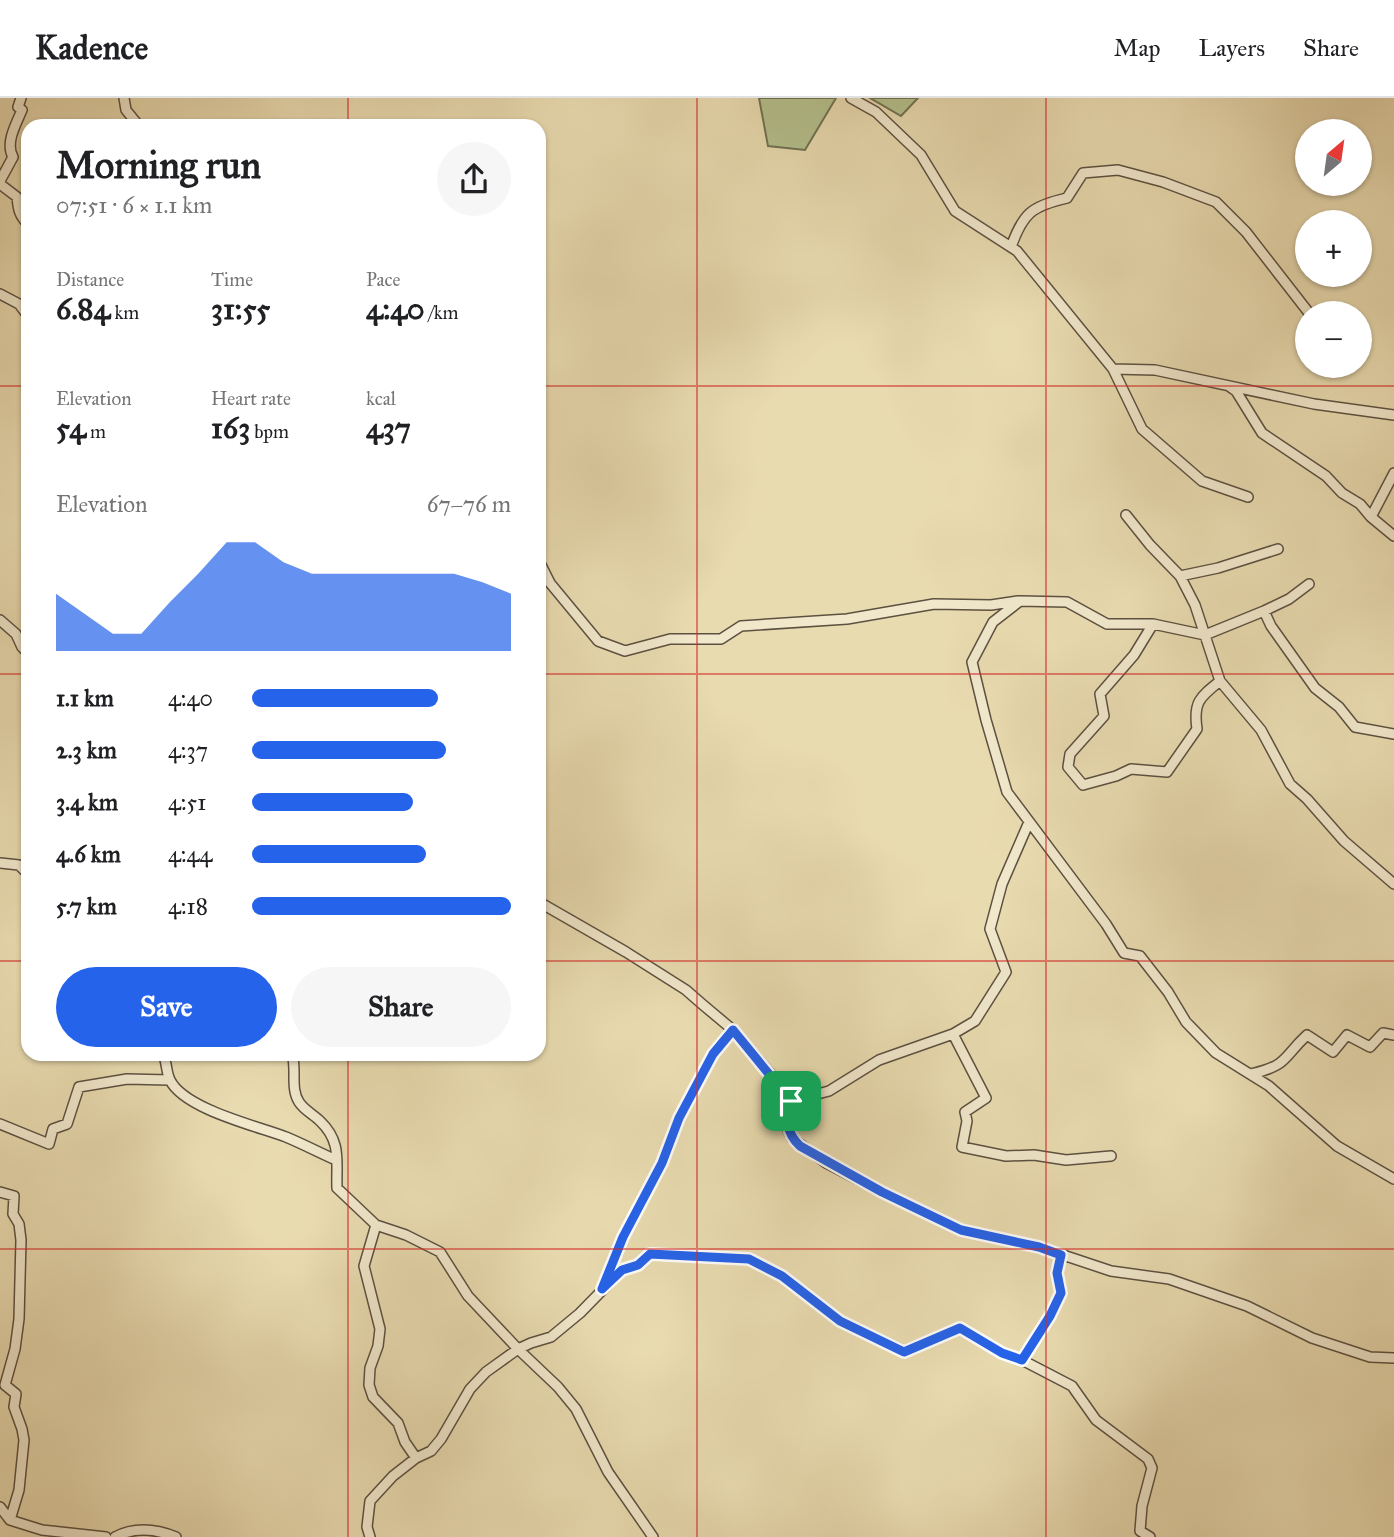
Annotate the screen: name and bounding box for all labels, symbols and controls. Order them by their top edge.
text: Kadence [35,28,148,68]
text: Map [1114,33,1161,63]
text: Layers [1199,33,1265,63]
text: Share [1303,33,1359,63]
north arrow [1295,119,1372,196]
map controls [1295,119,1372,378]
text: Morning run [56,142,261,188]
button: share [437,142,511,216]
text: 07:51 · 6 × 1.1 km [56,191,212,219]
button: + [1295,210,1372,287]
text: Distance [56,268,124,291]
text: Time [211,268,253,291]
text: Pace [366,268,400,291]
text: 6.84 [56,291,110,327]
text: 31:55 [211,291,270,327]
text: 4:40 [366,291,424,327]
text: km [110,301,139,324]
text: /km [424,301,458,324]
button: − [1295,301,1372,378]
text: Elevation [56,387,131,410]
text: Heart rate [211,387,291,410]
text: kcal [366,387,396,410]
text: 54 [56,410,86,446]
text: 163 [211,410,250,446]
text: 437 [366,410,411,446]
text: m [86,420,106,443]
text: bpm [250,420,289,443]
text: Elevation [56,490,147,518]
text: 67–76 m [427,490,511,518]
text: 1.1 km [56,684,114,712]
text: 4:40 [168,684,213,712]
text: 2.3 km [56,736,117,764]
text: 4:37 [168,736,208,764]
text: 3.4 km [56,788,118,816]
text: 4:51 [168,788,206,816]
text: 4.6 km [56,840,121,868]
text: 4:44 [168,840,212,868]
text: 5.7 km [56,892,117,920]
text: 4:18 [168,892,208,920]
button: Save [56,967,277,1047]
button: Share [291,967,511,1047]
pin [761,1071,821,1131]
icon: arrive [772,1082,810,1120]

